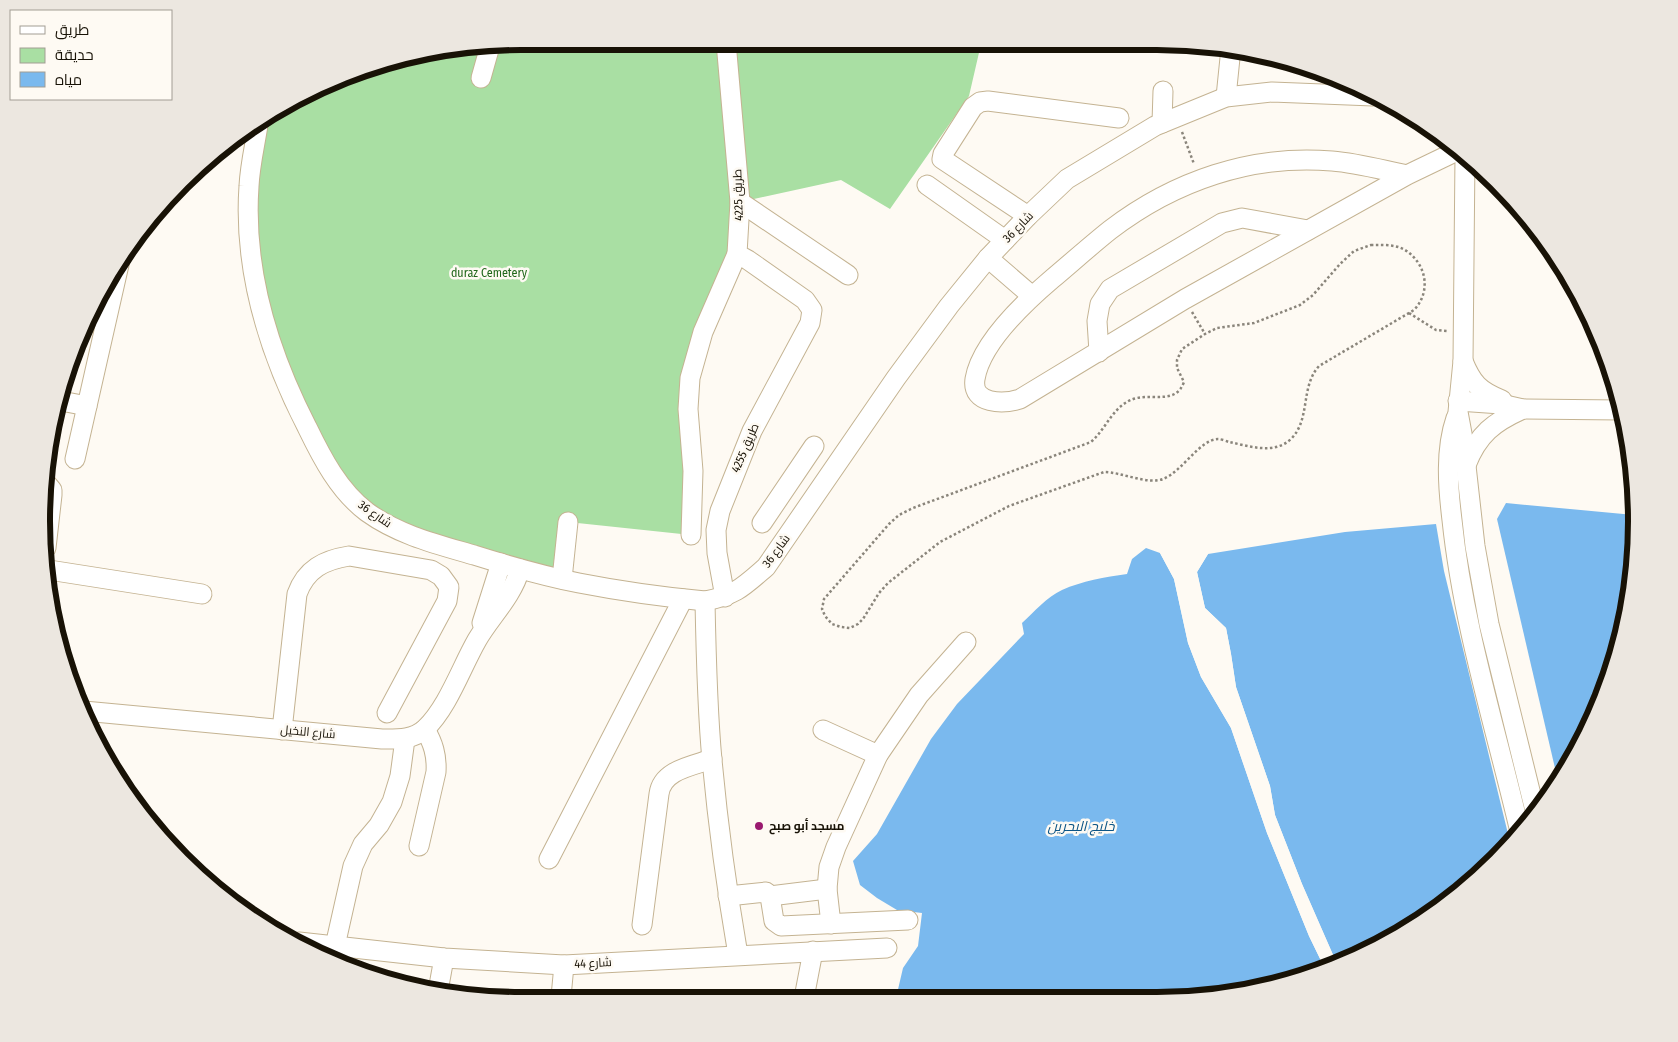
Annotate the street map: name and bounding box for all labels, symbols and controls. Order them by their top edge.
legend [10,10,172,100]
text: طريق [55,21,89,40]
text: حديقة [55,46,94,64]
text: مياه [55,71,82,89]
street label: طريق 4225 [730,169,746,221]
street label: شارع 36 [1000,209,1037,246]
park label: duraz Cemetery [451,266,528,280]
street label: طريق 4255 [728,421,762,475]
street label: شارع 36 [355,498,394,531]
street label: شارع 36 [759,532,794,571]
street label: شارع النخيل [280,723,336,742]
place label: مسجد أبو صبح [769,818,845,835]
water label: خليج البحرين [1047,818,1116,836]
marker: مسجد أبو صبح [753,820,765,832]
street label: شارع 44 [574,955,612,972]

